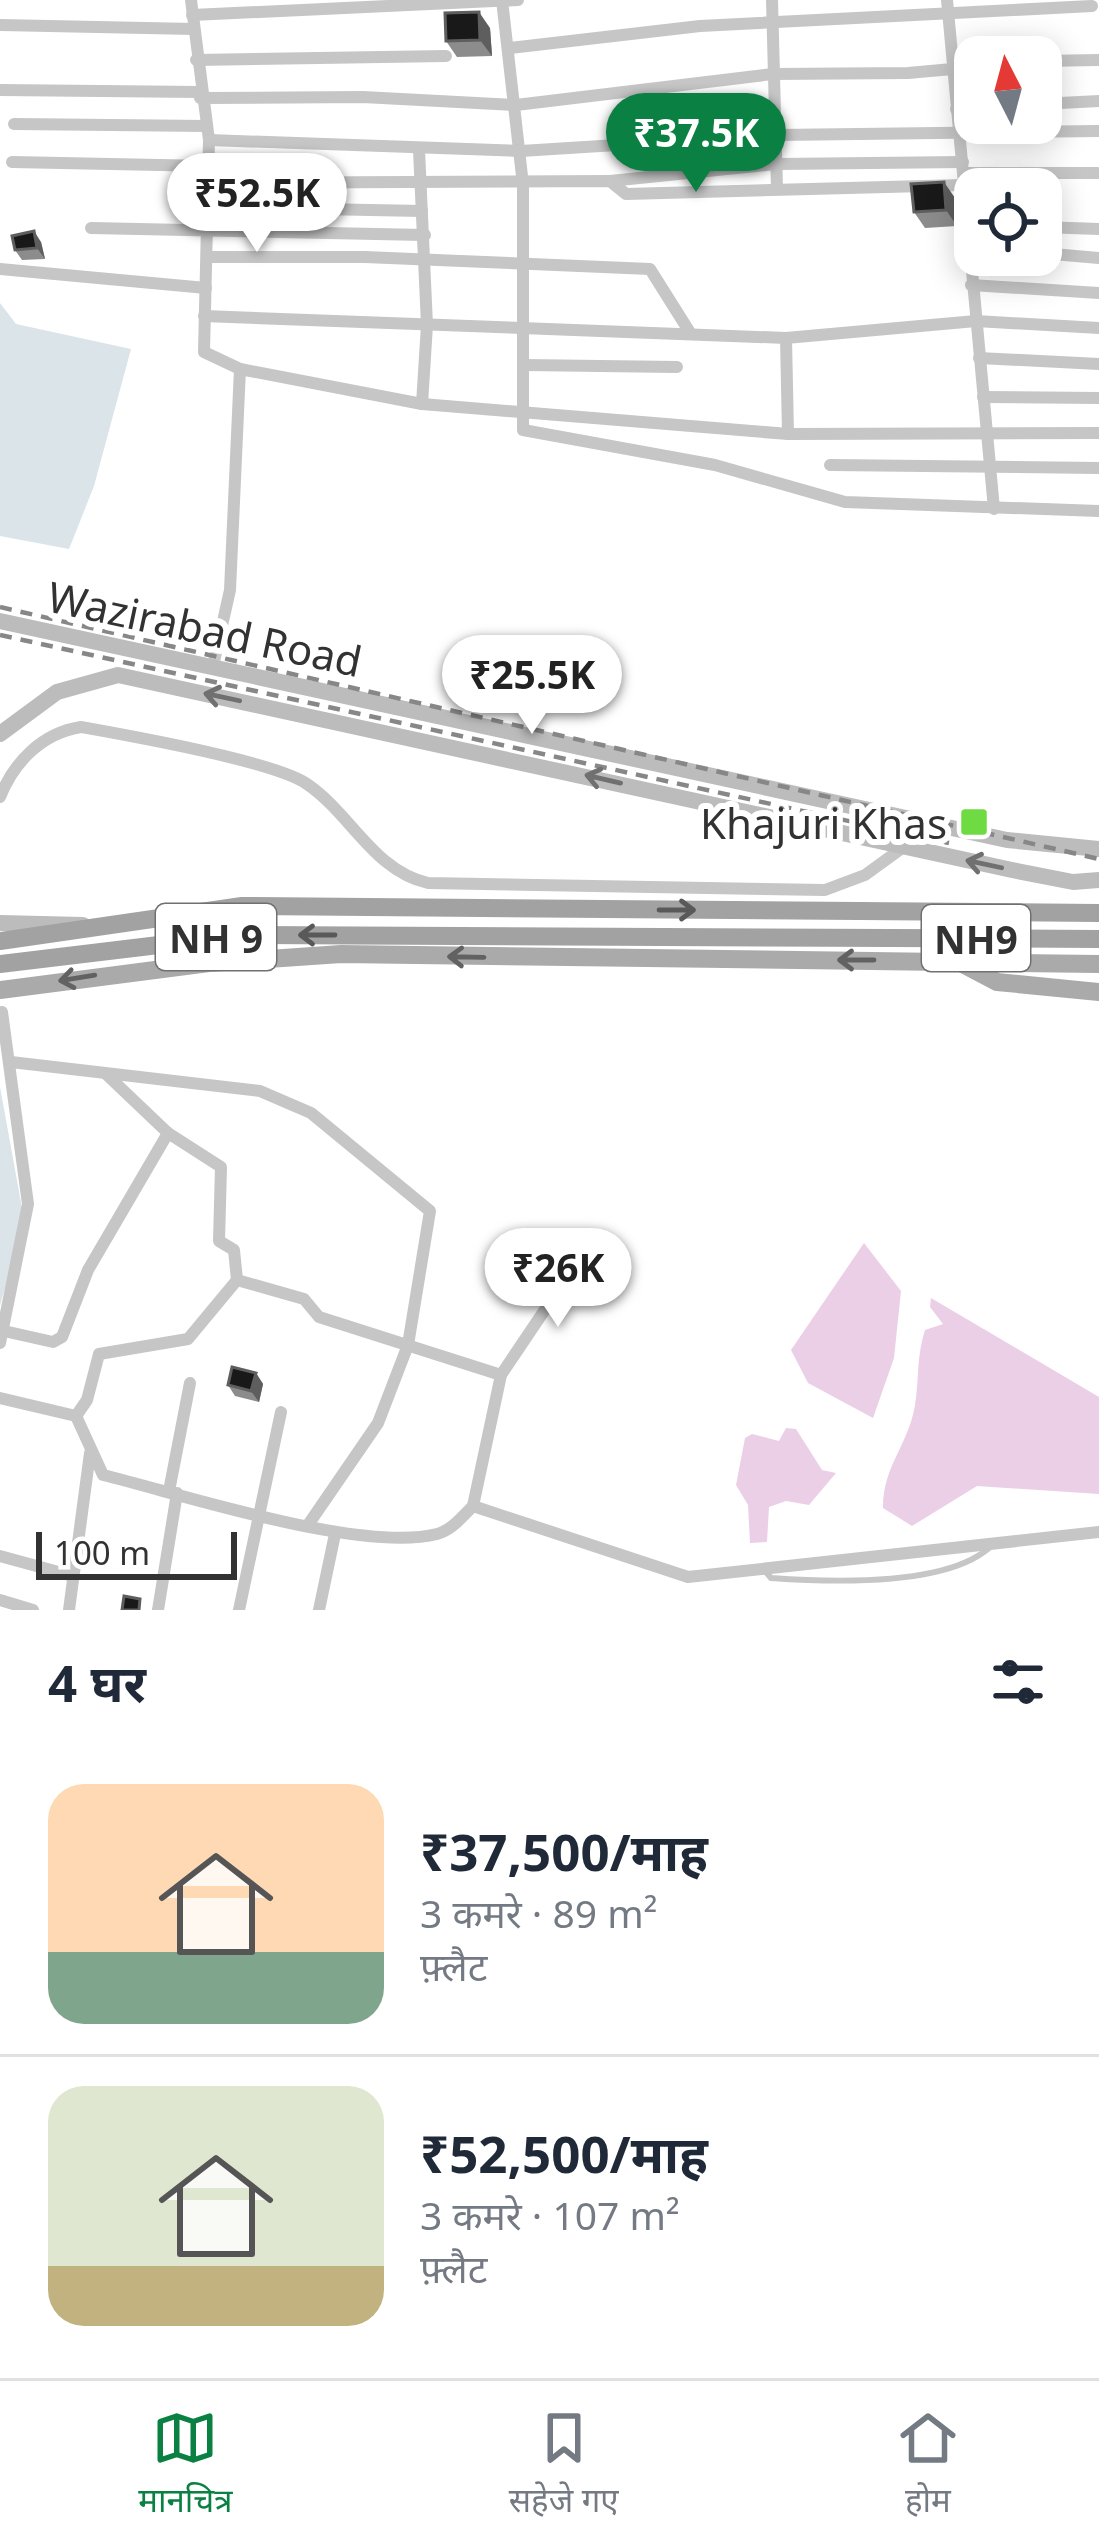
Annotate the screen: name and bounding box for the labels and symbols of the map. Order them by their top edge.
north arrow [954,36,1062,144]
pin: ₹37.5K [598,93,794,195]
pin: ₹52.5K [159,153,355,255]
street label: Wazirabad Road [43,567,367,689]
pin: ₹25.5K [434,635,630,737]
one-way arrow [203,685,242,707]
one-way arrow [585,766,623,789]
place label: Khajuri Khas [700,794,947,851]
marker: Khajuri Khas [958,806,990,838]
one-way arrow [965,851,1003,874]
one-way arrow [657,899,696,921]
road number: NH 9 [156,904,276,970]
road number: NH9 [922,905,1030,971]
one-way arrow [298,924,337,946]
one-way arrow [447,946,486,969]
one-way arrow [837,949,876,972]
one-way arrow [59,967,98,990]
pin: ₹26K [487,1228,629,1330]
scale bar [36,1526,237,1579]

